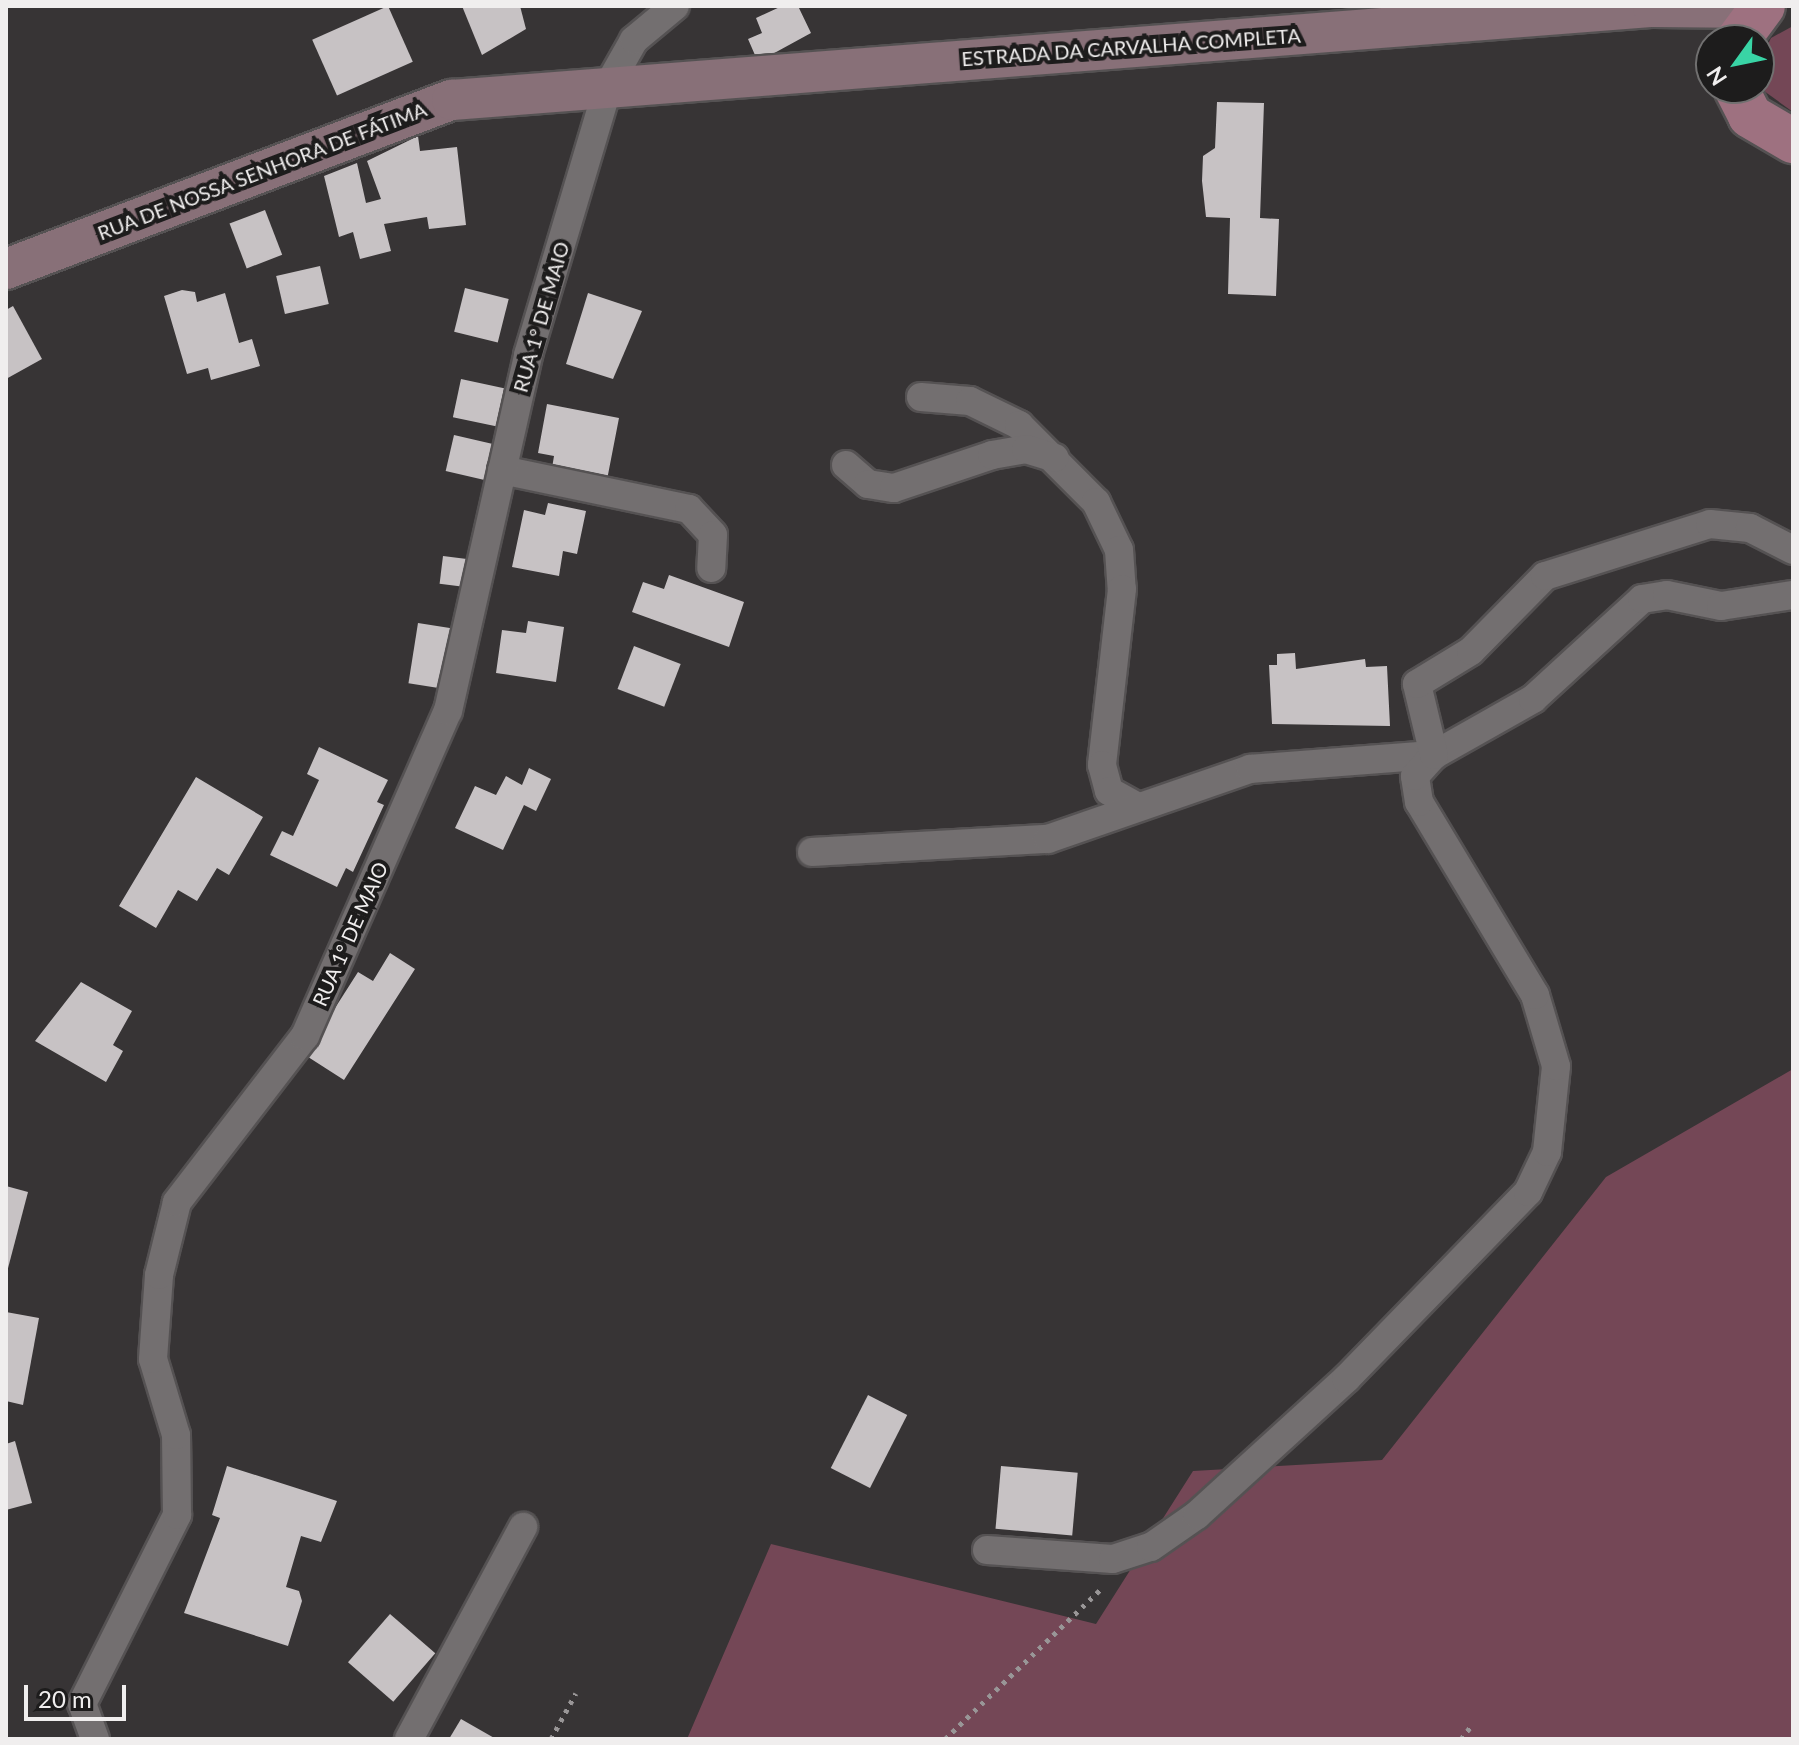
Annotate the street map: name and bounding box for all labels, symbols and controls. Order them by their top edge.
street label: ESTRADA DA CARVALHA COMPLETA [960,23,1302,71]
north arrow [1695,24,1775,104]
text: N [1700,62,1732,91]
street label: RUA DE NOSSA SENHORA DE FÁTIMA [93,97,431,245]
street label: RUA 1° DE MAIO [508,239,574,395]
street label: RUA 1° DE MAIO [307,858,393,1010]
scale bar [28,1669,130,1719]
text: 20 m [38,1684,92,1713]

